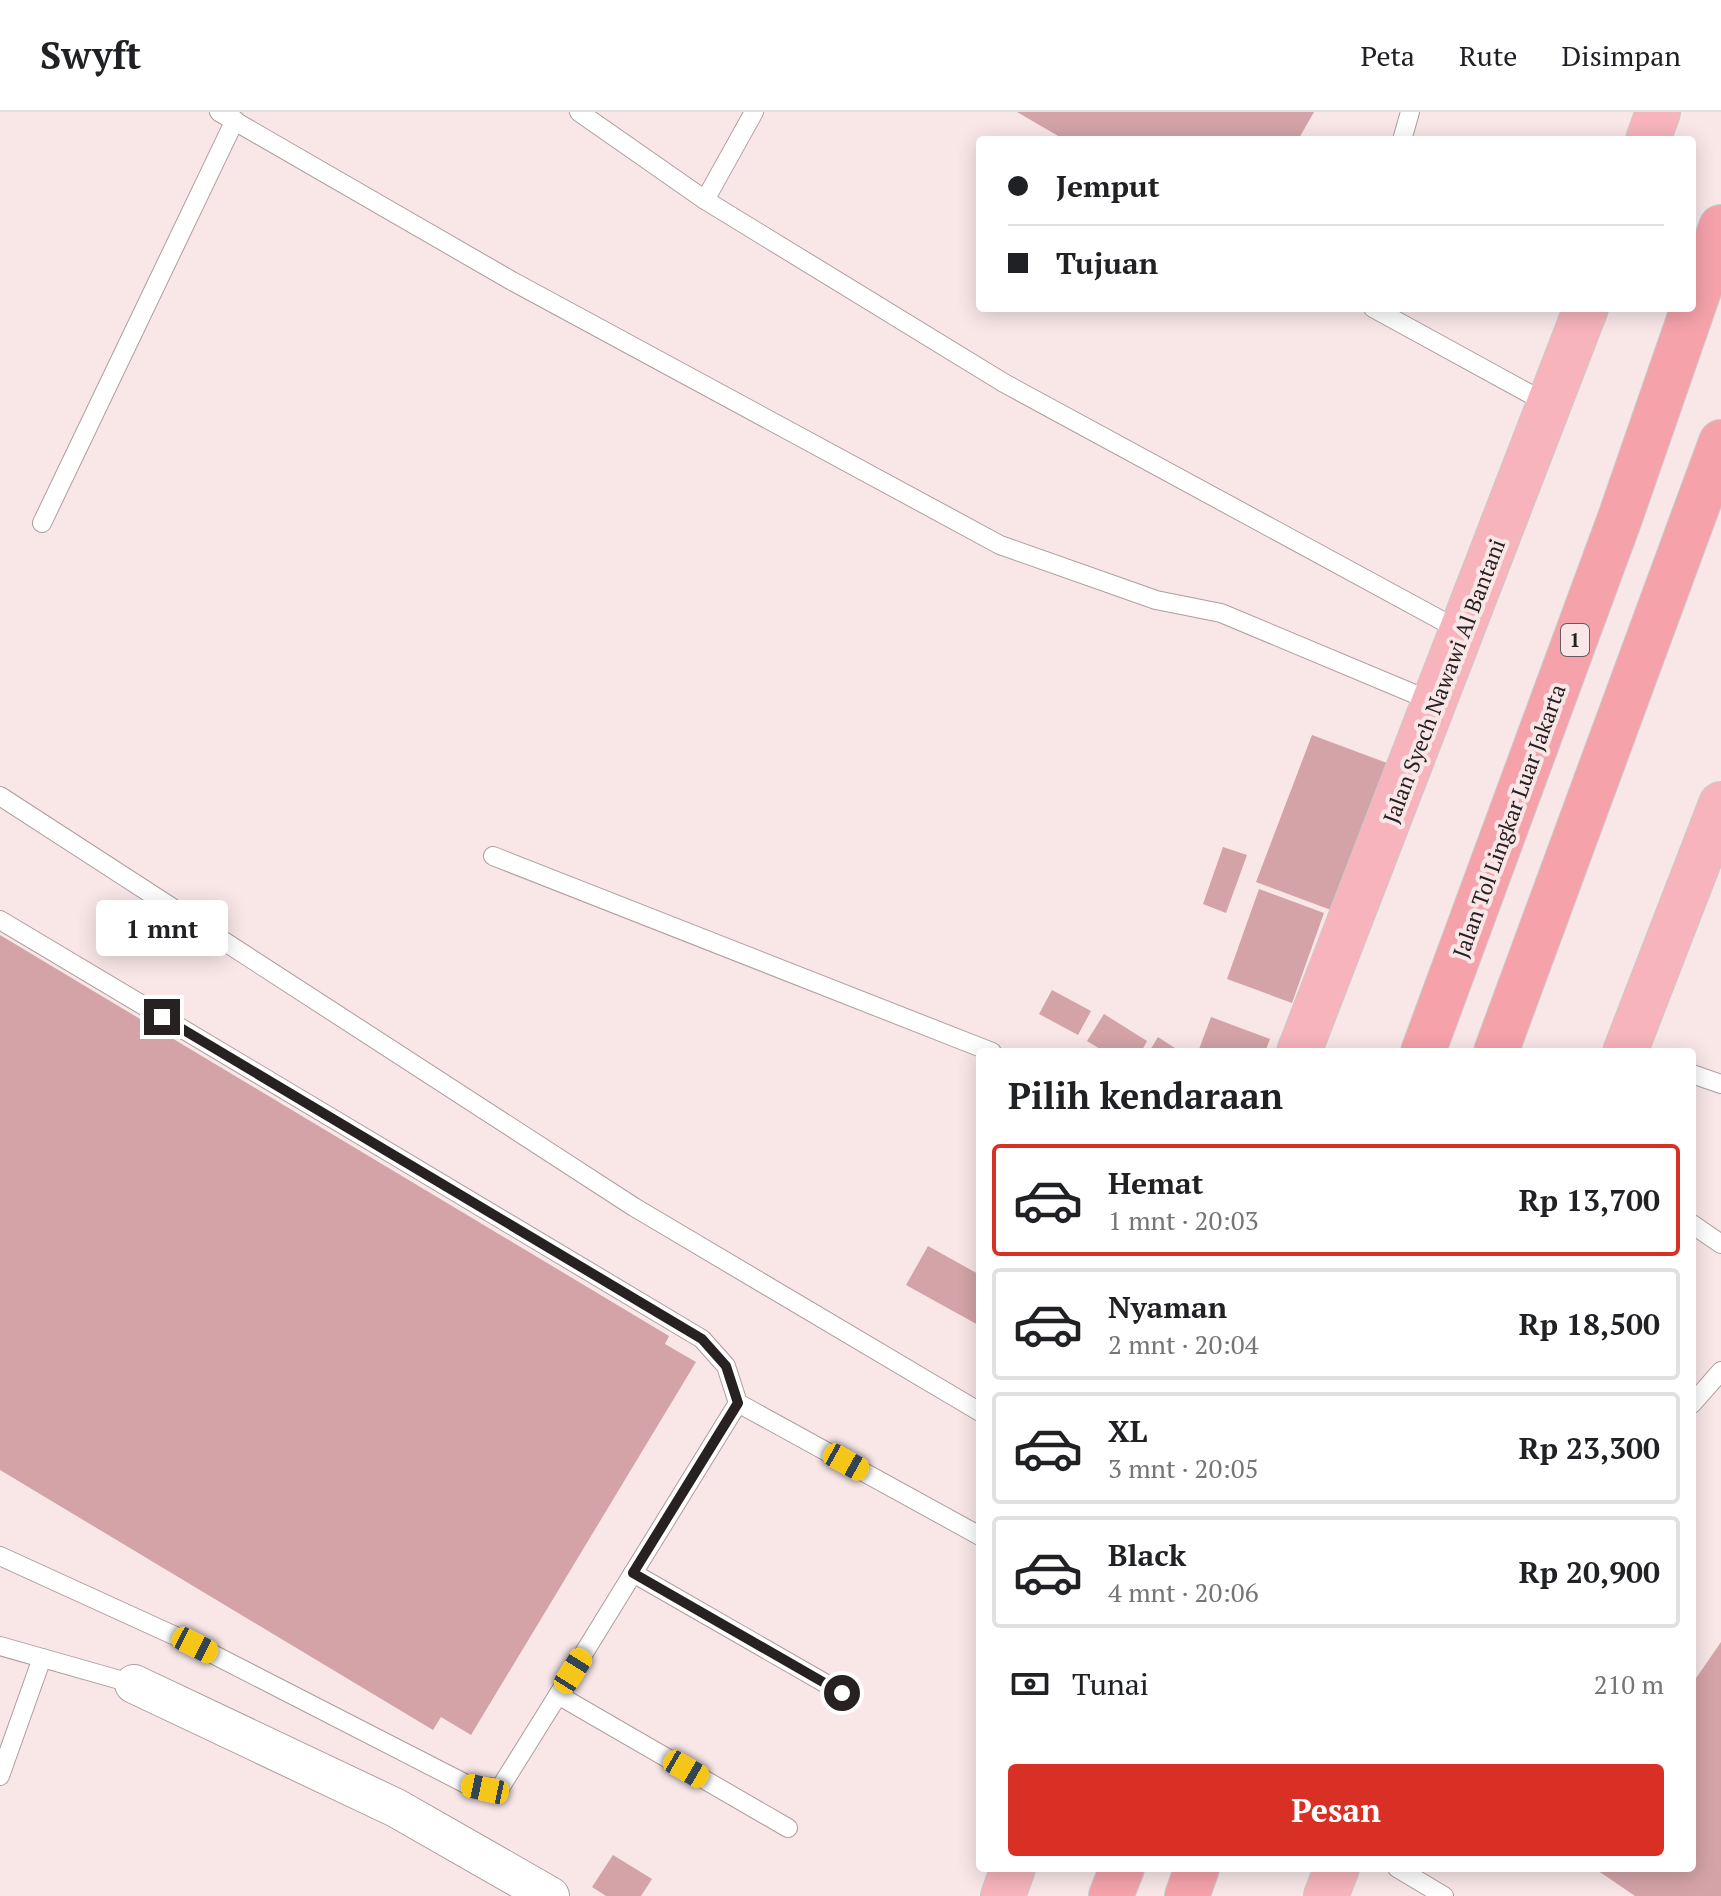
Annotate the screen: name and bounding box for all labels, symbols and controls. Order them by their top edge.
text: Swyft [40,30,141,80]
text: Peta [1361,37,1415,74]
text: Rute [1459,37,1517,74]
text: Disimpan [1561,37,1681,74]
text: Jemput [1056,166,1160,206]
text: Tujuan [1056,243,1158,283]
street label: Jalan Syech Nawawi Al Bantani [1376,534,1511,827]
road number: 1 [1561,624,1589,656]
street label: Jalan Tol Lingkar Luar Jakarta [1445,680,1572,962]
callout: 1 mnt [96,901,228,957]
text: 1 mnt [126,911,198,945]
route end [144,999,180,1035]
text: Pilih kendaraan [1008,1072,1283,1119]
text: Hemat [1108,1163,1204,1203]
icon: car [1012,1164,1084,1236]
text: Rp 13,700 [1519,1180,1660,1220]
text: 1 mnt · 20:03 [1108,1203,1259,1237]
text: Nyaman [1108,1287,1227,1327]
icon: car [1012,1288,1084,1360]
text: Rp 18,500 [1519,1304,1660,1344]
text: 2 mnt · 20:04 [1108,1327,1259,1361]
text: XL [1108,1411,1147,1451]
icon: car [1012,1412,1084,1484]
text: Rp 23,300 [1519,1428,1660,1468]
car [819,1440,873,1484]
text: 3 mnt · 20:05 [1108,1451,1259,1485]
text: Black [1108,1535,1186,1575]
icon: car [1012,1536,1084,1608]
text: Rp 20,900 [1519,1552,1660,1592]
text: 4 mnt · 20:06 [1108,1575,1259,1609]
car [168,1623,222,1667]
car [550,1644,596,1698]
icon: cash [1008,1662,1052,1706]
text: Tunai [1072,1664,1149,1704]
text: 210 m [1594,1667,1664,1701]
route start [824,1675,860,1711]
car [659,1747,713,1791]
button: Pesan [1008,1764,1664,1856]
car [459,1772,511,1806]

